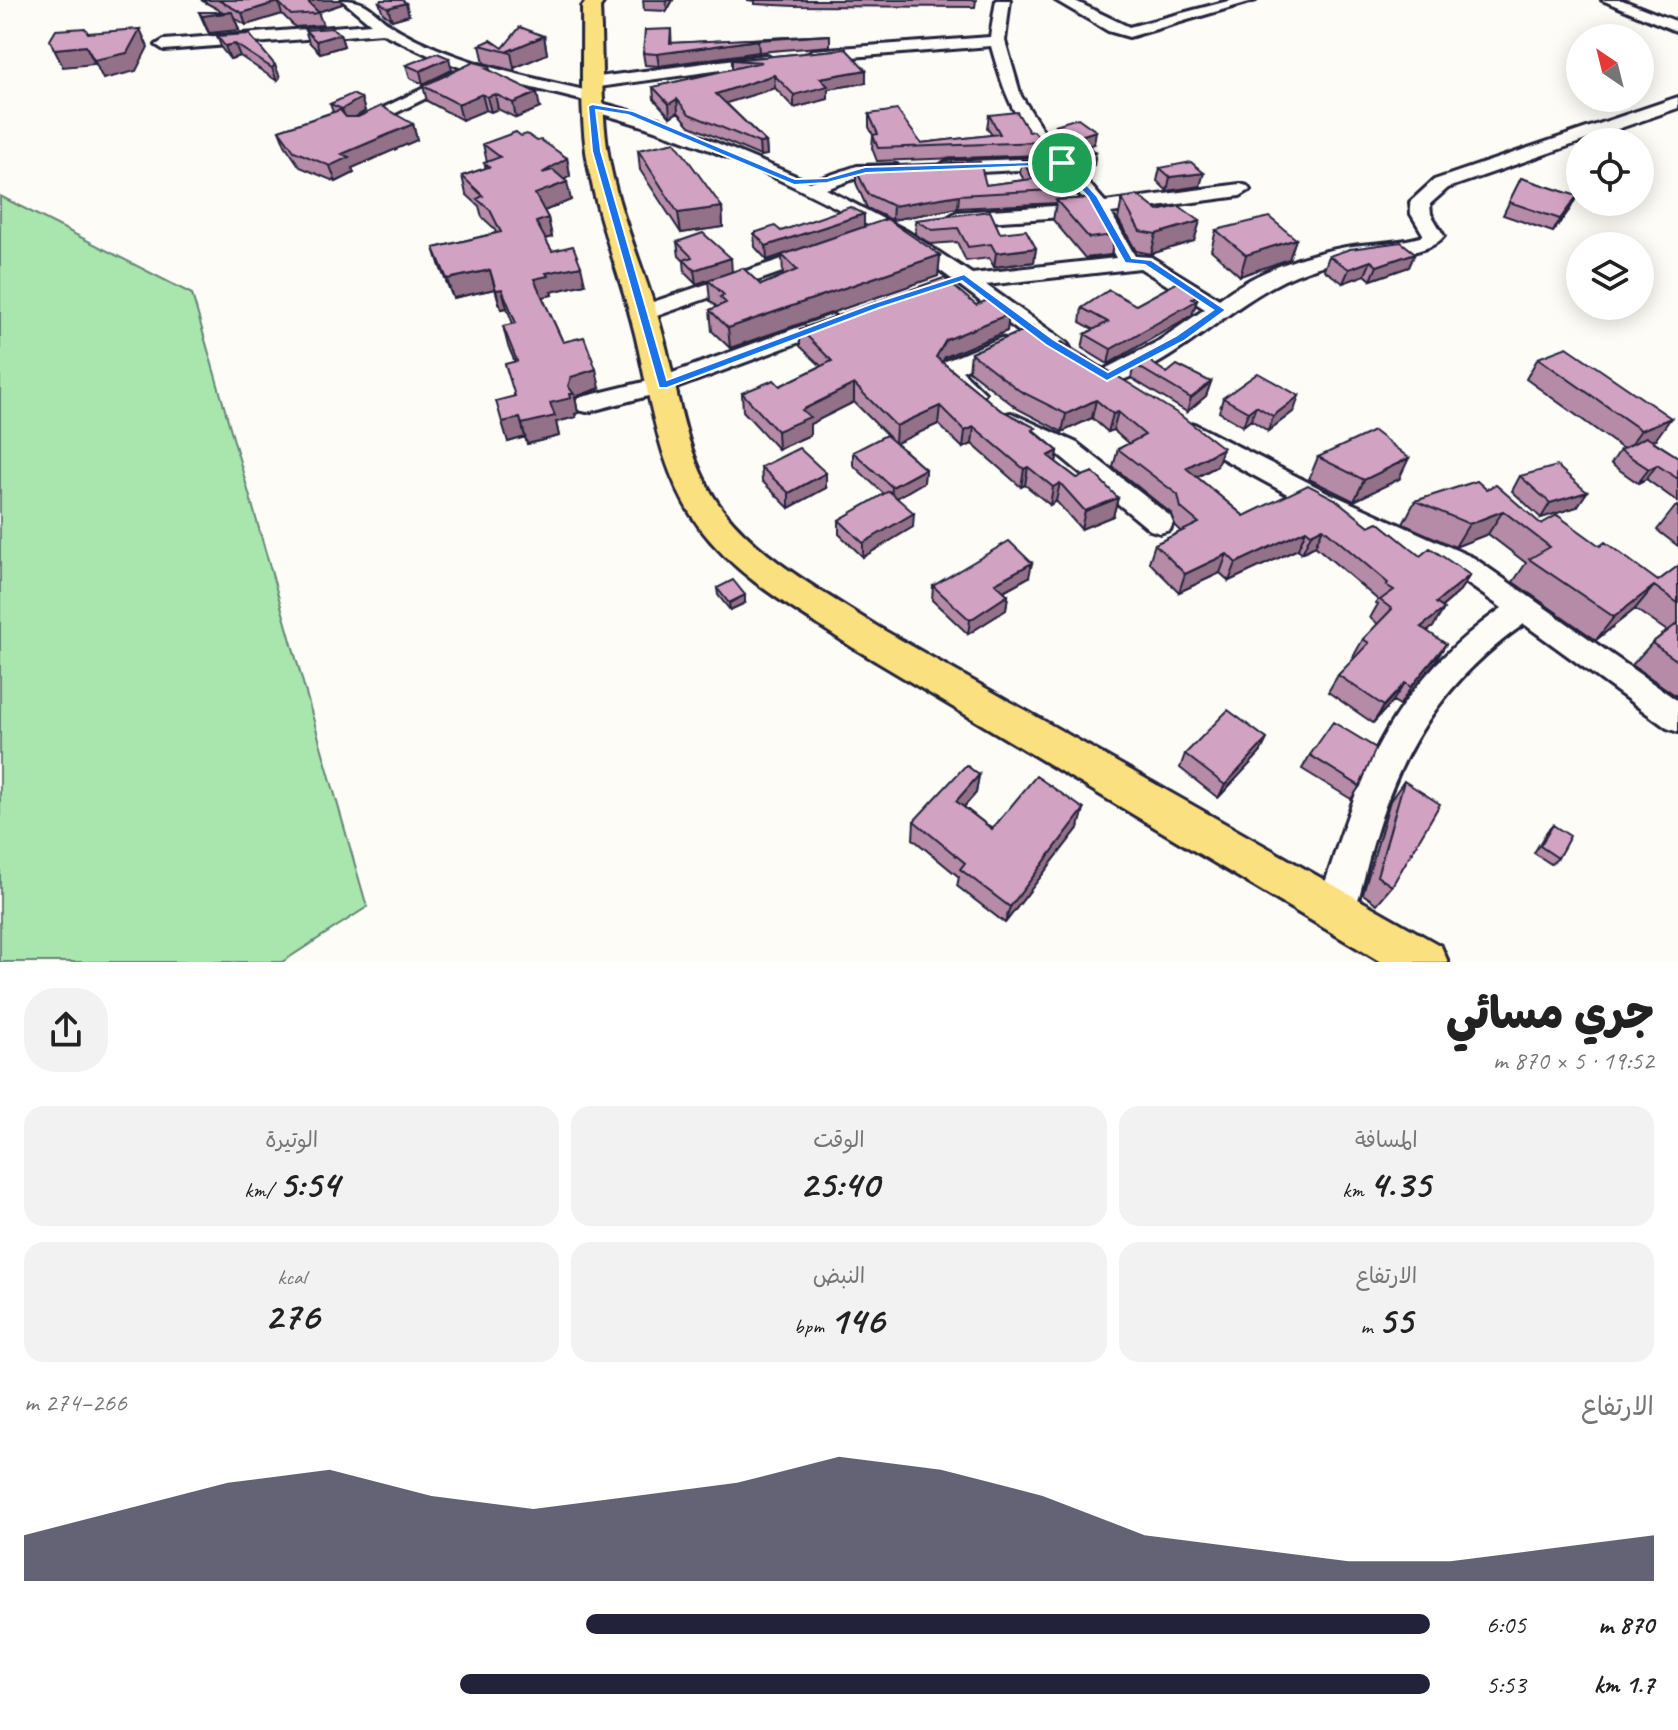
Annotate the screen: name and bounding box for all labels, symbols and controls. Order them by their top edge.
north arrow [1566,24,1654,112]
map controls [1566,24,1654,320]
button: locate [1566,128,1654,216]
pin [1028,129,1096,197]
icon: arrive [1040,141,1084,185]
button: layers [1566,232,1654,320]
text: جري مسائي [1446,986,1654,1041]
button: share [24,988,108,1072]
text: 19:52 · 5 × 870 m [1493,1044,1654,1077]
text: الوتيرة [265,1126,318,1154]
text: الوقت [813,1126,865,1154]
text: المسافة [1355,1126,1418,1154]
text: 5:54 [278,1159,339,1209]
text: 25:40 [799,1159,879,1209]
text: 4.35 [1369,1159,1430,1209]
text: /km [244,1176,278,1204]
text: km [1342,1176,1369,1204]
text: النبض [813,1262,865,1290]
text: الارتفاع [1355,1262,1417,1290]
text: kcal [277,1263,306,1291]
text: 276 [264,1291,319,1341]
text: 146 [829,1295,884,1345]
text: 55 [1378,1295,1413,1345]
text: bpm [794,1312,829,1340]
text: m [1360,1312,1378,1340]
text: 266–274 m [24,1386,127,1419]
text: الارتفاع [1581,1390,1654,1423]
text: 6:05 [1486,1608,1526,1641]
text: 870 m [1598,1608,1654,1641]
text: 5:53 [1486,1668,1526,1701]
text: 1.7 km [1594,1668,1654,1701]

